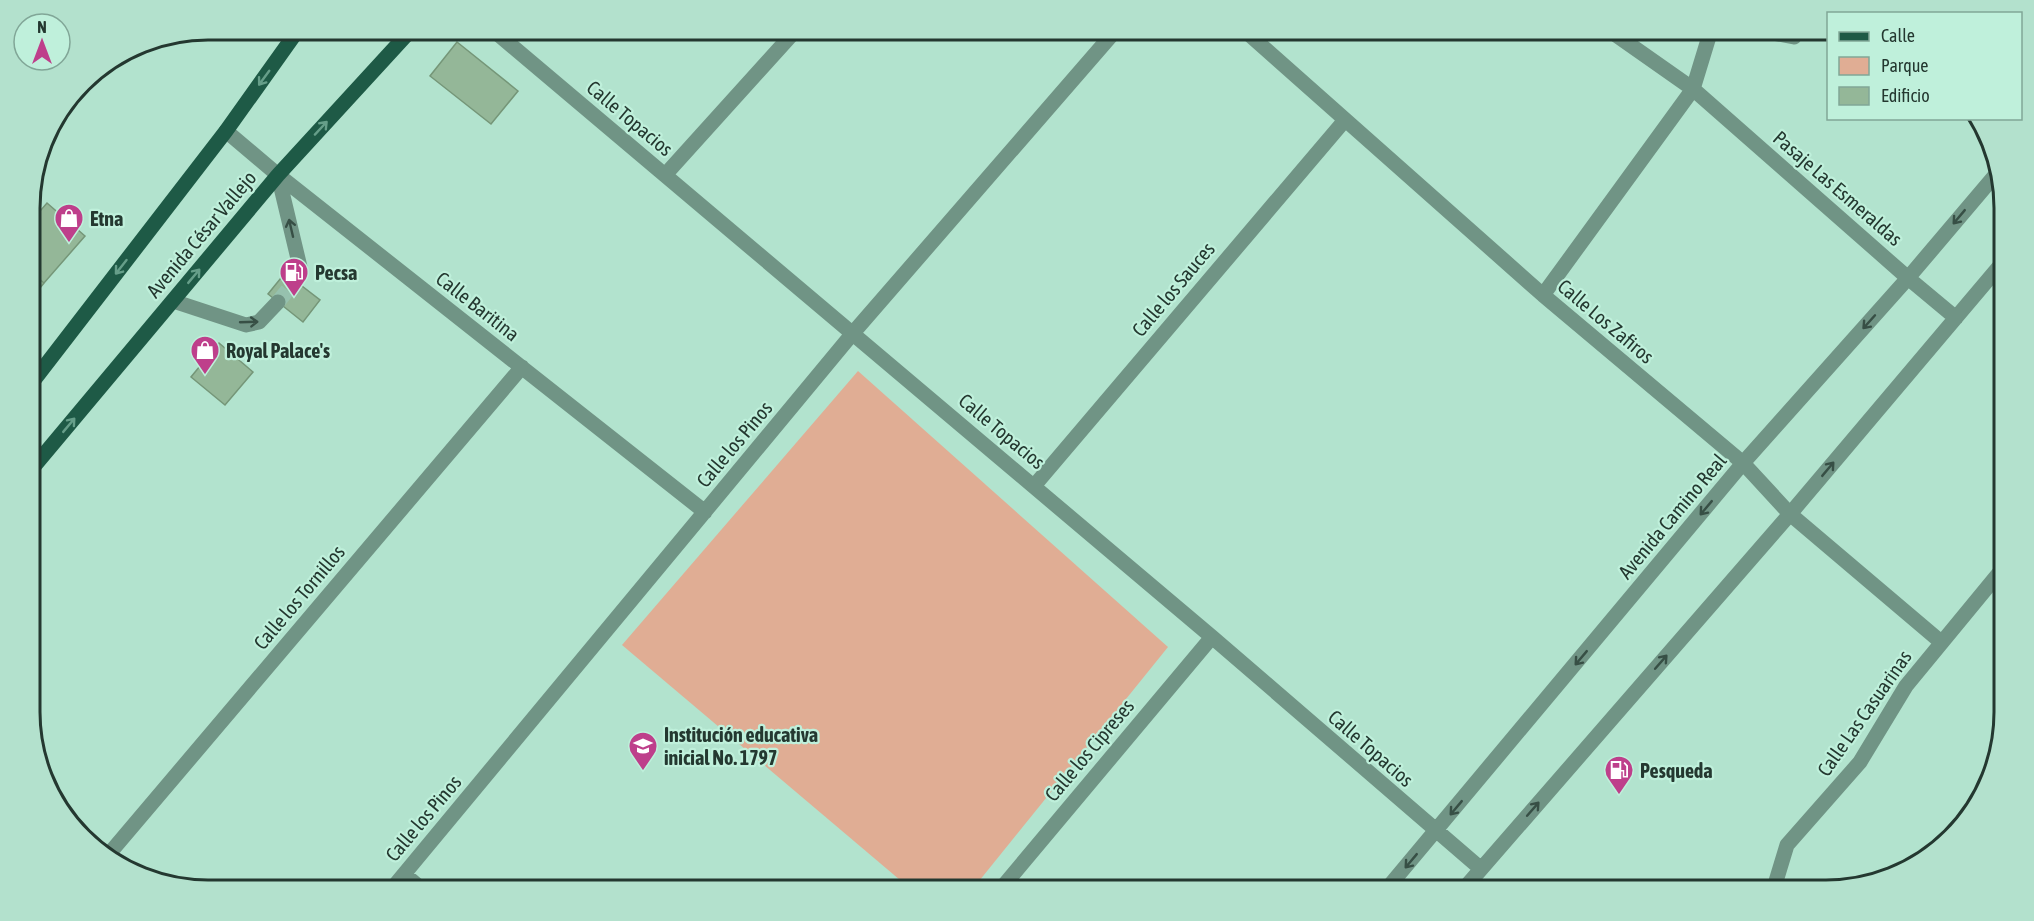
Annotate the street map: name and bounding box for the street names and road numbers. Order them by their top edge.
street label: Calle Topacios [582,76,678,160]
street label: Pasaje Las Esmeraldas [1769,126,1907,250]
street label: Avenida César Vallejo [141,166,261,302]
street label: Calle los Sauces [1127,237,1219,341]
street label: Calle Baritina [432,266,524,346]
street label: Calle Los Zafiros [1553,274,1659,368]
street label: Calle Topacios [954,389,1050,473]
street label: Calle los Pinos [691,396,777,492]
street label: Avenida Camino Real [1613,448,1731,583]
street label: Calle los Tornillos [249,540,349,654]
street label: Calle Las Casuarinas [1812,646,1916,780]
street label: Calle los Cipreses [1040,694,1138,806]
street label: Calle Topacios [1324,705,1418,791]
street label: Calle los Pinos [380,770,466,866]

